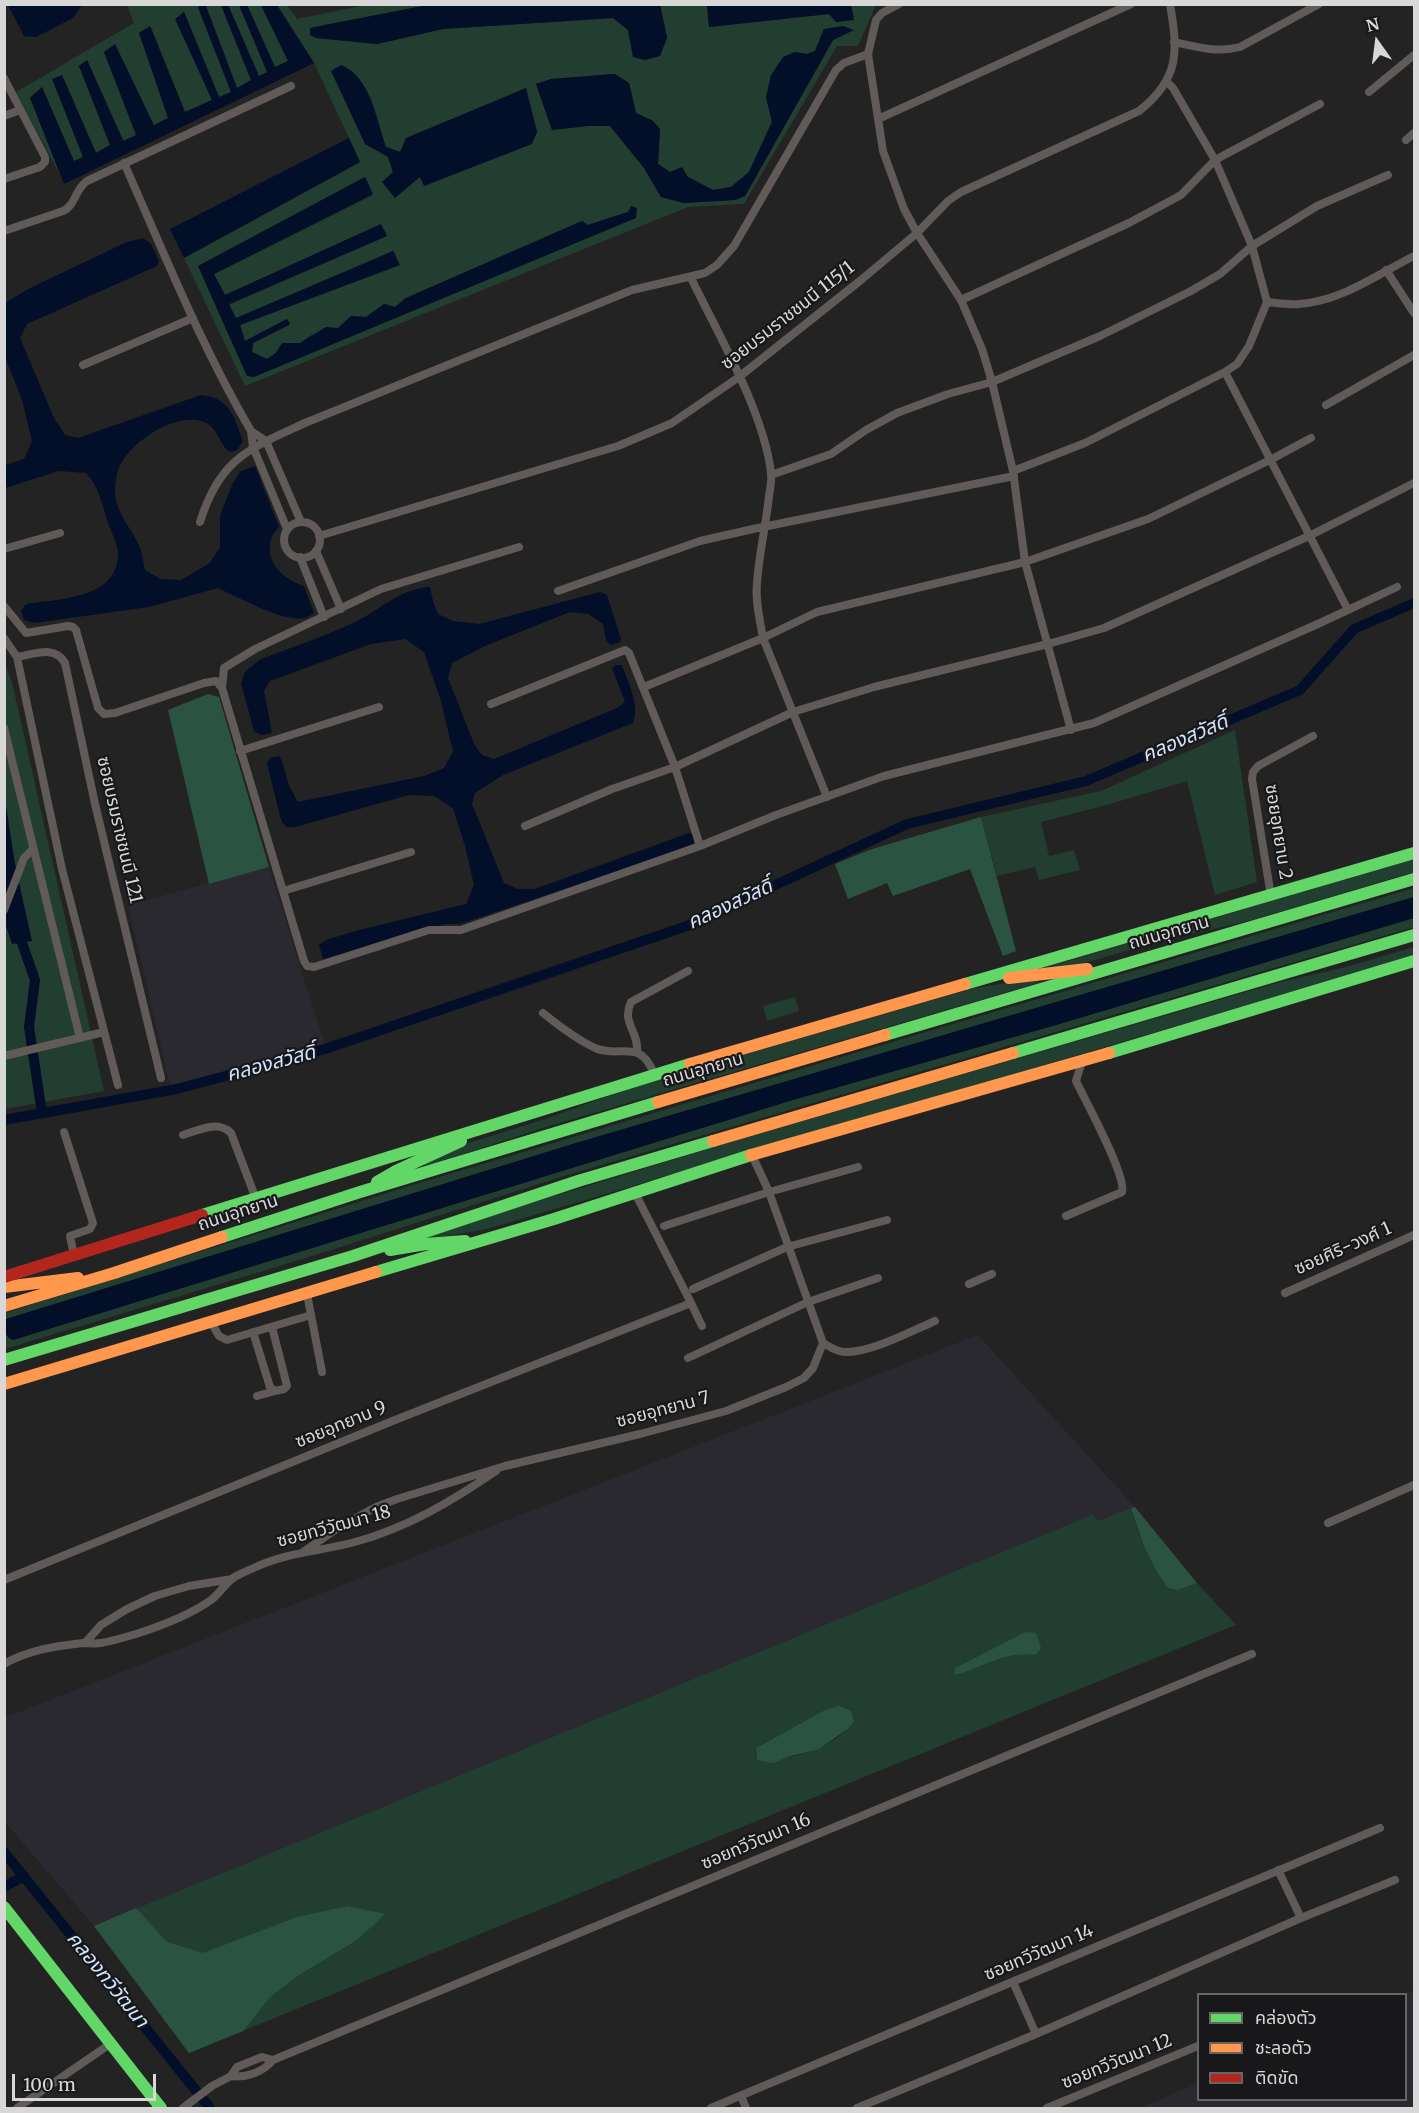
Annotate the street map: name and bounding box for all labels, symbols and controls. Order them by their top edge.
north arrow [1347,12,1407,72]
text: N [1364,13,1381,36]
street label: ซอยบรมราชชนนี 115/1 [717,257,859,375]
water label: คลองสวัสดิ์ [1138,710,1232,768]
street label: ซอยบรมราชชนนี 121 [92,754,146,906]
street label: ซอยอุทยาน 2 [1260,783,1296,881]
water label: คลองสวัสดิ์ [684,875,776,935]
street label: ถนนอุทยาน [1126,911,1212,955]
water label: คลองสวัสดิ์ [224,1041,318,1087]
street label: ถนนอุทยาน [660,1048,746,1092]
street label: ถนนอุทยาน [195,1190,281,1236]
street label: ซอยศิริ-วงศ์ 1 [1291,1218,1395,1280]
street label: ซอยอุทยาน 7 [614,1387,712,1433]
street label: ซอยอุทยาน 9 [292,1397,390,1453]
street label: ซอยทวีวัฒนา 18 [275,1501,393,1553]
street label: ซอยทวีวัฒนา 16 [698,1809,814,1875]
street label: ซอยทวีวัฒนา 14 [981,1920,1097,1986]
water label: คลองทวีวัฒนา [61,1927,153,2033]
legend [1197,1993,1407,2101]
text: คล่องตัว [1255,2006,1317,2029]
street label: ซอยทวีวัฒนา 12 [1059,2030,1175,2094]
text: ชะลอตัว [1255,2036,1312,2059]
scale bar [15,2062,159,2100]
text: ติดขัด [1255,2066,1298,2089]
text: 100 m [23,2073,76,2096]

